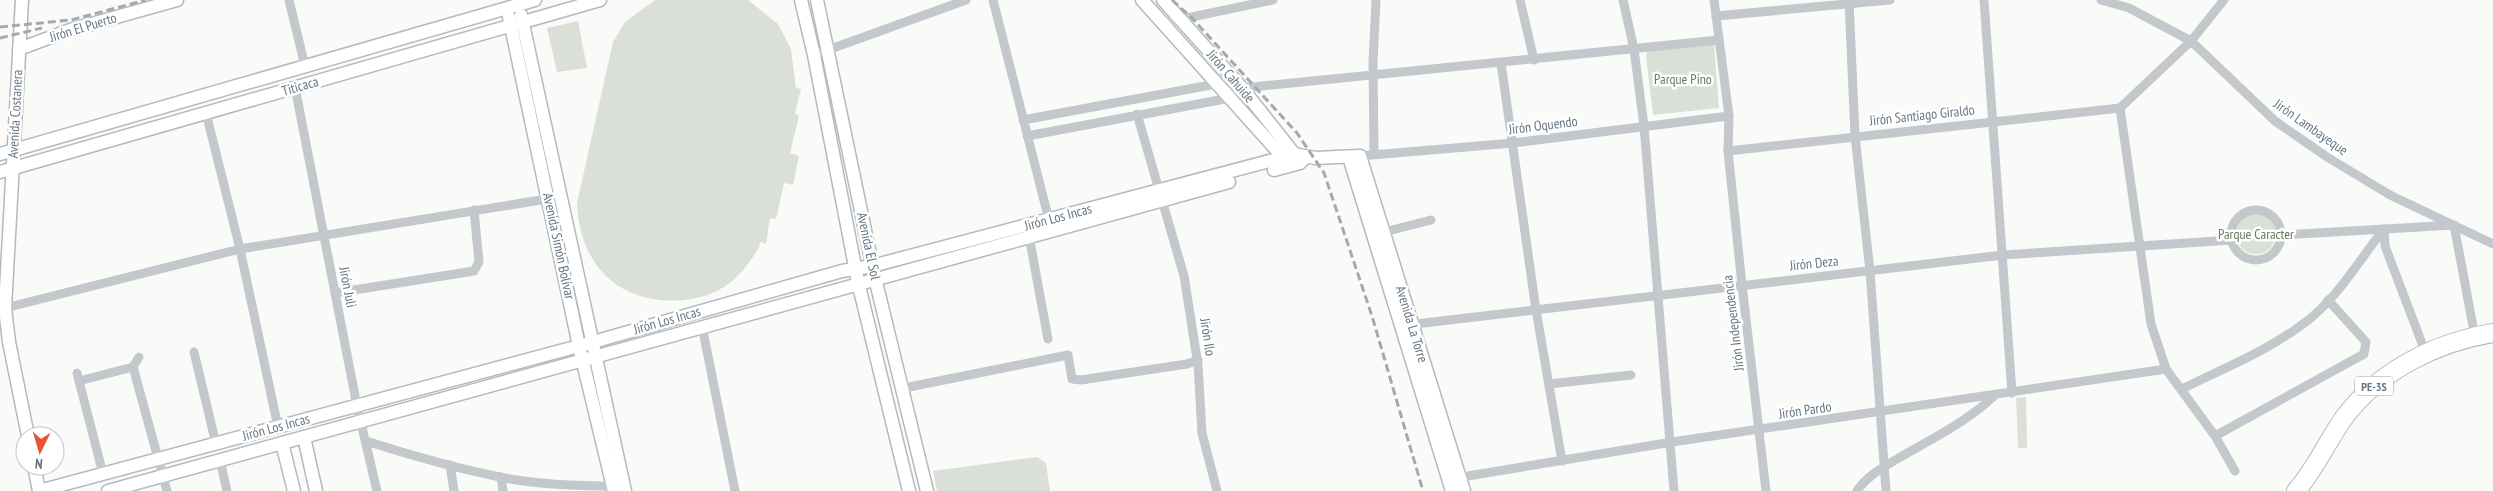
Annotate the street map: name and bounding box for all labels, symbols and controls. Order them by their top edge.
street label: Jirón El Puerto [46,8,119,46]
street label: Jirón Cahuide [1202,45,1259,106]
street label: Avenida Costanera [4,69,26,159]
park label: Parque Pino [1654,70,1712,88]
street label: Titicaca [280,72,320,100]
street label: Jirón Lambayeque [2270,94,2352,159]
street label: Jirón Santiago Giraldo [1868,101,1975,130]
street label: Jirón Oquendo [1507,112,1578,138]
street label: Avenida Simón Bolívar [539,191,579,301]
street label: Jirón Los Incas [1021,199,1094,235]
street label: Avenida El Sol [853,210,885,282]
park label: Parque Caracter [2218,225,2294,243]
street label: Jirón Deza [1788,251,1839,275]
street label: Jirón Juli [335,264,361,309]
street label: Jirón Independencia [1718,274,1748,373]
street label: Avenida La Torre [1392,283,1432,365]
street label: Jirón Los Incas [630,302,703,338]
street label: Jirón Ilo [1196,316,1220,357]
road number: PE-3S [2355,376,2393,396]
street label: Jirón Pardo [1777,397,1832,423]
street label: Jirón Los Incas [239,409,312,445]
north arrow [15,426,65,476]
text: N [34,455,43,473]

